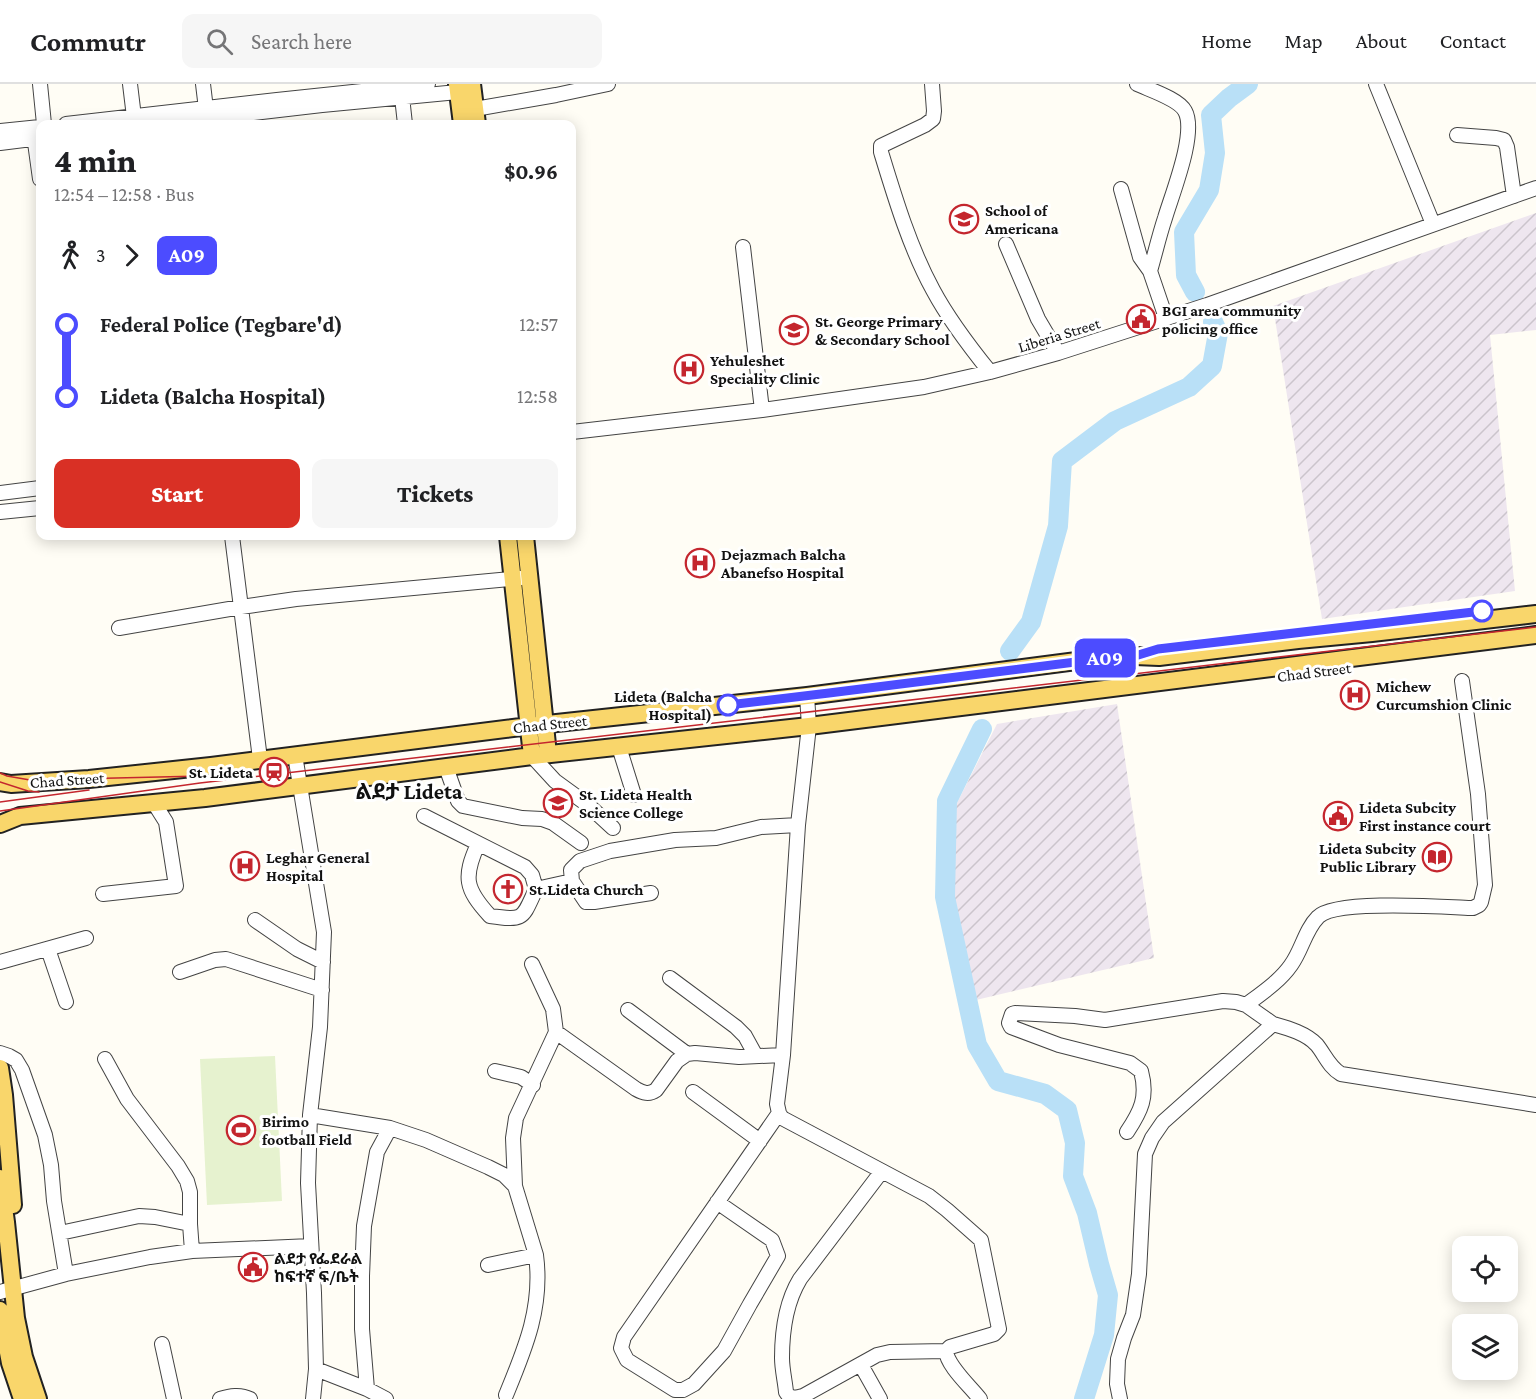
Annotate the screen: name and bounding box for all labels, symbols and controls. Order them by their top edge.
search box [182,14,602,68]
icon: search [203,25,236,58]
text: Commutr [30,26,146,57]
text: Search here [251,29,352,54]
text: Home [1201,29,1251,53]
text: Map [1284,29,1323,53]
text: About [1356,29,1407,53]
text: Contact [1440,29,1506,53]
text: 4 min [54,142,136,179]
text: $0.96 [504,159,558,184]
text: 12:54 – 12:58 · Bus [54,183,194,205]
place label: School of Americana [984,202,1059,237]
school or university icon: School of Americana [948,203,980,235]
icon: walk [54,239,87,272]
icon: forward [115,239,148,272]
text: A09 [169,243,205,267]
text: 3 [96,244,106,266]
place label: BGI area community policing office [1162,302,1301,337]
public building icon: BGI area community policing office [1125,303,1157,335]
text: Federal Police (Tegbare'd) [100,312,343,337]
text: 12:57 [519,313,558,335]
place label: St. George Primary & Secondary School [815,313,950,348]
school or university icon: St. George Primary & Secondary School [778,314,810,346]
street label: Liberia Street [1016,314,1103,356]
place label: Yehuleshet Speciality Clinic [710,352,820,387]
hospital icon: Yehuleshet Speciality Clinic [673,353,705,385]
text: Lideta (Balcha Hospital) [100,384,326,409]
text: 12:58 [517,385,558,407]
button: Start [54,459,300,528]
button: Tickets [312,459,558,528]
place label: Dejazmach Balcha Abanefso Hospital [720,546,846,581]
hospital icon: Dejazmach Balcha Abanefso Hospital [684,547,716,579]
unlabelled marker [1471,600,1493,622]
line badge: A09 [1070,638,1140,678]
text: A09 [1087,646,1123,670]
street label: Chad Street [1276,659,1353,685]
place label: Michew Curcumshion Clinic [1376,678,1511,713]
hospital icon: Michew Curcumshion Clinic [1339,679,1371,711]
place label: Lideta (Balcha Hospital) [614,688,712,724]
marker: Lideta (Balcha Hospital) [717,694,739,716]
street label: Chad Street [512,712,589,736]
station icon: St. Lideta [258,756,290,788]
place label: St. Lideta [189,764,253,781]
street label: Chad Street [29,769,105,791]
district label: ልደታ Lideta [355,779,463,804]
place label: St. Lideta Health Science College [579,786,692,821]
school or university icon: St. Lideta Health Science College [542,787,574,819]
place label: Lideta Subcity First instance court [1359,799,1491,834]
public building icon: Lideta Subcity First instance court [1322,800,1354,832]
place label: Lideta Subcity Public Library [1319,840,1416,875]
library icon: Lideta Subcity Public Library [1421,841,1453,873]
place label: Leghar General Hospital [266,849,370,884]
hospital icon: Leghar General Hospital [229,850,261,882]
church icon: St.Lideta Church [492,873,524,905]
place label: St.Lideta Church [529,881,643,898]
place label: Birimo football Field [262,1113,352,1148]
sports icon: Birimo football Field [225,1114,257,1146]
map controls [1452,1236,1518,1380]
button: locate [1452,1236,1518,1302]
place label: ልደታ የፌደራል ከፍተኛ ፍ/ቤት [274,1250,362,1285]
public building icon: ልደታ የፌደራል ከፍተኛ ፍ/ቤት [237,1251,269,1283]
button: layers [1452,1314,1518,1380]

